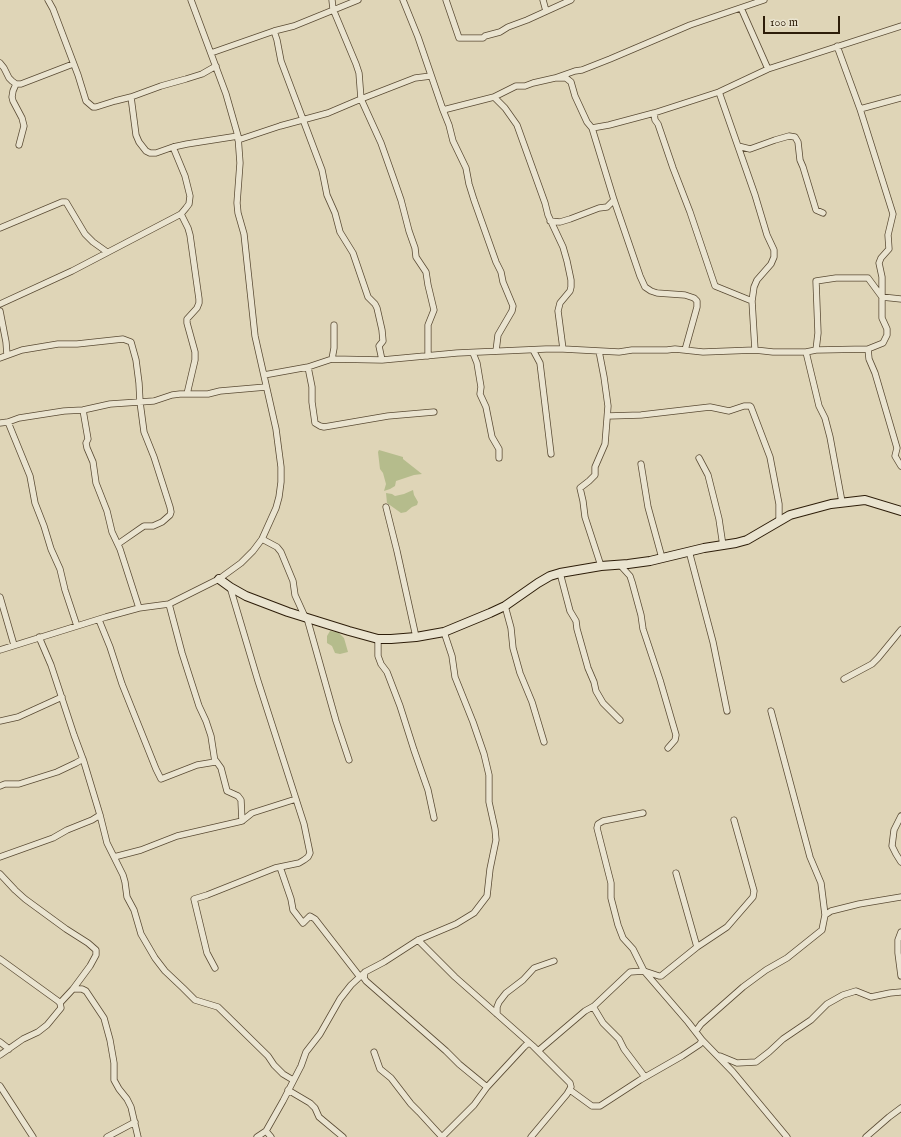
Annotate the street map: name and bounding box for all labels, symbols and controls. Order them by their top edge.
scale bar [765,8,842,34]
text: 100 m [770,15,798,30]

